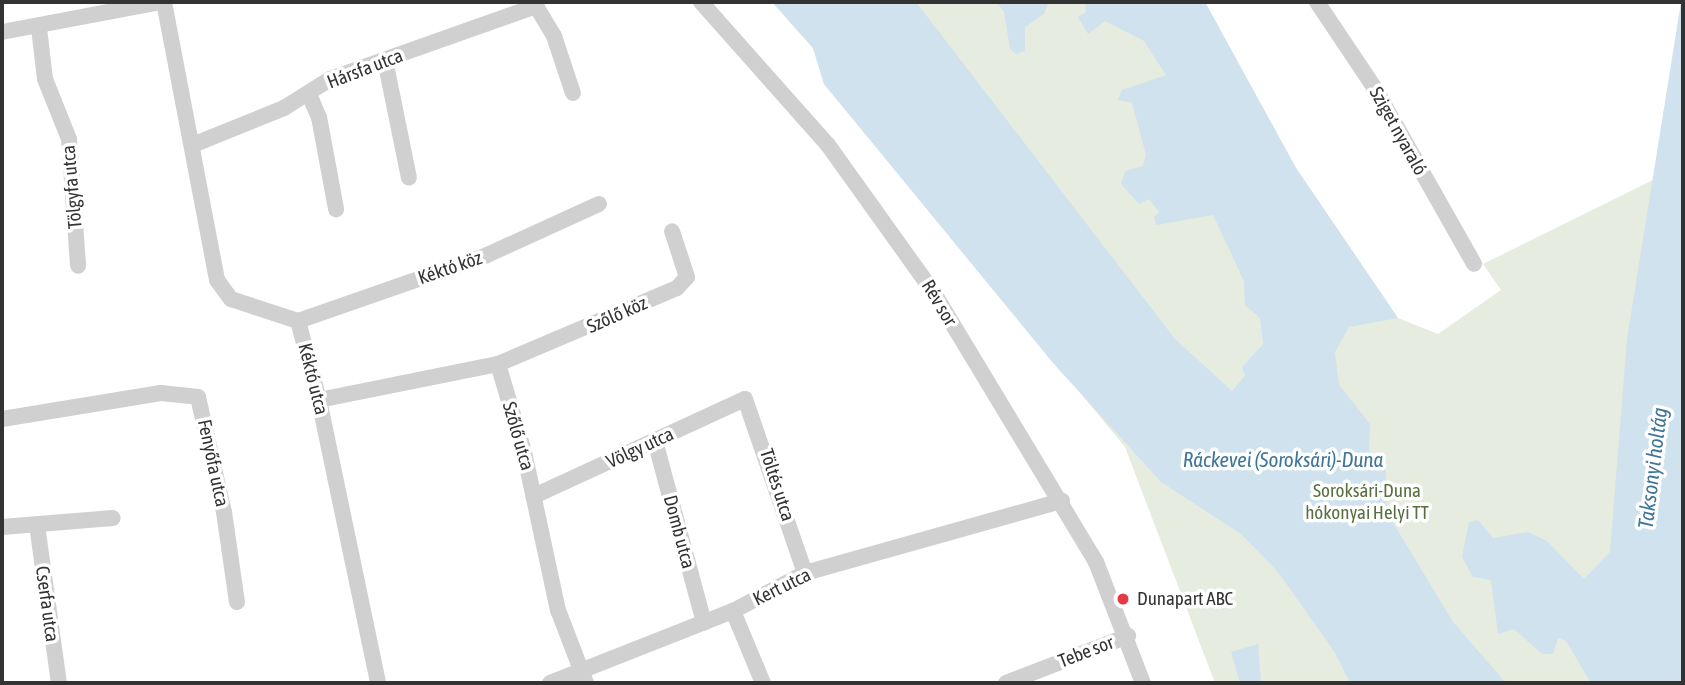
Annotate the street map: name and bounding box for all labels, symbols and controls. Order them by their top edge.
street label: Hársfa utca [324,44,406,94]
street label: Sziget nyaraló [1364,83,1432,179]
street label: Tölgyfa utca [57,144,87,230]
street label: Kéktó köz [415,246,485,290]
street label: Rév sor [916,276,962,330]
street label: Szőlő köz [583,292,651,338]
street label: Kéktó utca [293,341,333,417]
street label: Szőlő utca [497,399,539,473]
water label: Taksonyi holtág [1632,406,1672,530]
street label: Fenyőfa utca [193,417,233,509]
street label: Völgy utca [603,423,677,473]
street label: Töltés utca [755,446,799,524]
water label: Ráckevei (Soroksári)-Duna [1183,446,1383,472]
park label: Soroksári-Duna hókonyai Helyi TT [1305,480,1429,524]
street label: Domb utca [658,493,700,571]
street label: Kert utca [749,563,815,611]
street label: Cserfa utca [30,565,64,643]
place label: Dunapart ABC [1137,588,1233,610]
marker: Dunapart ABC [1115,591,1131,607]
street label: Tebe sor [1055,631,1117,673]

